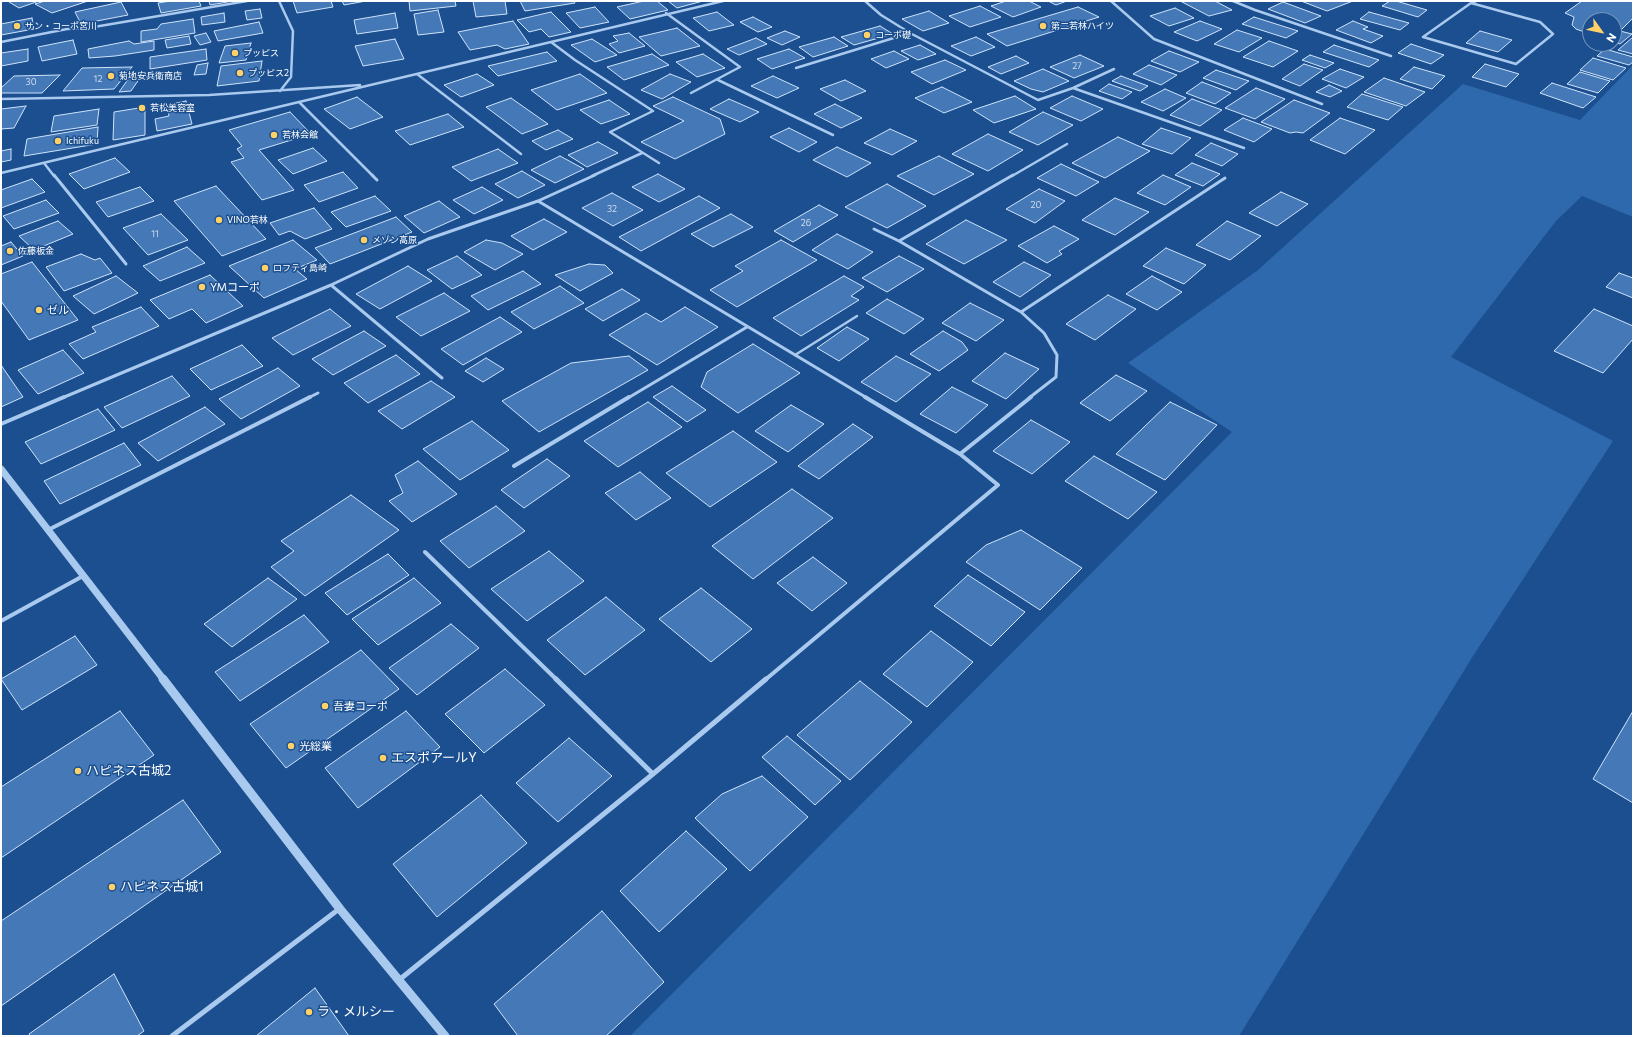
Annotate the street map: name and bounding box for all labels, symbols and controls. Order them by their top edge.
north arrow [1582,12,1622,52]
marker: サン・コーポ宮川 [12,21,22,31]
place label: サン・コーポ宮川 [25,21,97,31]
marker: 第二若林ハイツ [1038,21,1048,31]
place label: 第二若林ハイツ [1051,21,1114,31]
marker: コーポ礎 [862,30,872,40]
place label: コーポ礎 [875,30,911,40]
text: N [1604,31,1619,45]
marker: プッピス [230,48,240,58]
place label: プッピス [243,48,279,58]
house number: 27 [1072,61,1082,71]
marker: プッピス2 [235,68,245,78]
place label: プッピス2 [248,68,289,78]
marker: 菊地安兵衛商店 [106,71,116,81]
place label: 菊地安兵衛商店 [119,71,182,81]
house number: 12 [94,74,102,84]
house number: 30 [25,77,37,87]
marker: 若松美容室 [137,103,147,113]
place label: 若松美容室 [150,103,195,113]
marker: 若林会館 [269,130,279,140]
place label: 若林会館 [282,130,318,140]
marker: Ichifuku [53,136,63,146]
place label: Ichifuku [66,136,99,146]
house number: 20 [1031,200,1041,210]
house number: 32 [607,204,617,214]
marker: VINO若林 [214,215,224,225]
place label: VINO若林 [227,215,268,225]
house number: 26 [801,218,811,228]
house number: 11 [151,229,159,239]
marker: メゾン高原 [359,235,369,245]
place label: メゾン高原 [372,235,417,245]
marker: 佐藤板金 [5,246,15,256]
place label: 佐藤板金 [18,246,54,256]
marker: ロフティ島崎 [260,263,270,273]
place label: ロフティ島崎 [273,263,327,273]
place label: YMコーポ [210,280,260,294]
marker: YMコーポ [197,282,207,292]
place label: ゼル [47,303,69,317]
marker: ゼル [34,305,44,315]
place label: 吾妻コーポ [333,699,388,713]
marker: 吾妻コーポ [320,701,330,711]
place label: 光総業 [299,739,332,753]
marker: 光総業 [286,741,296,751]
place label: エスポアールY [391,750,477,766]
marker: エスポアールY [378,753,388,763]
place label: ハピネス古城2 [86,763,171,779]
marker: ハピネス古城2 [73,766,83,776]
place label: ハピネス古城1 [120,879,204,895]
marker: ハピネス古城1 [107,882,117,892]
place label: ラ・メルシー [317,1004,395,1020]
marker: ラ・メルシー [304,1007,314,1017]

